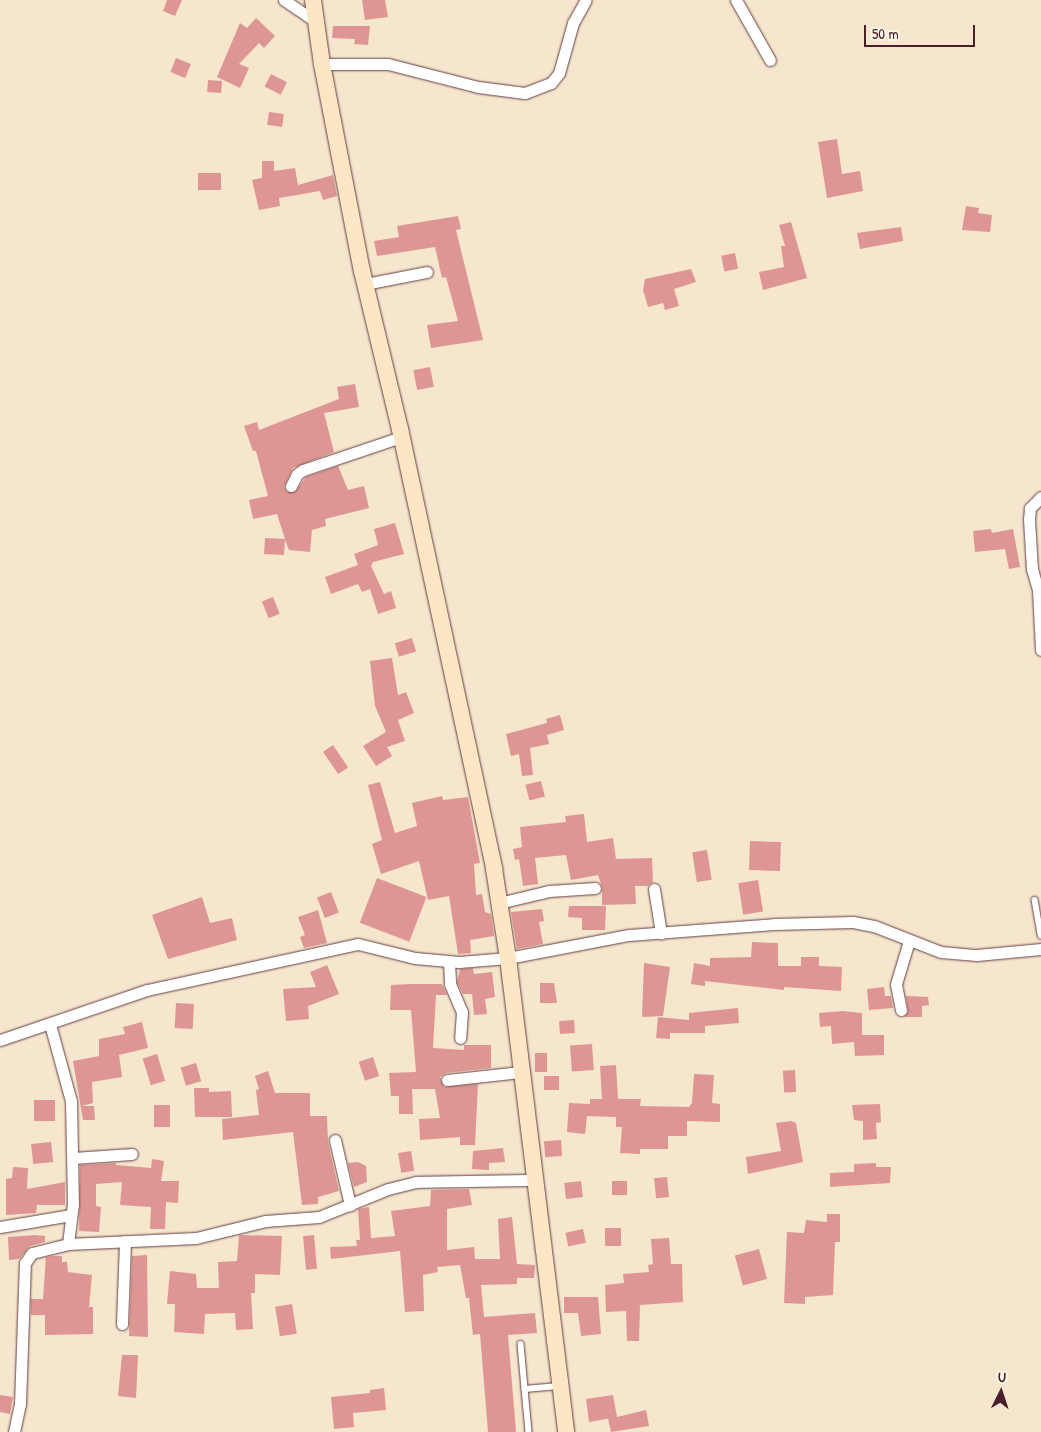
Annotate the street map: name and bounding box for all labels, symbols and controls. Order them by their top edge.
scale bar [866,15,977,47]
text: 50 m [872,23,899,44]
north arrow [976,1367,1026,1417]
text: U [998,1367,1007,1386]

